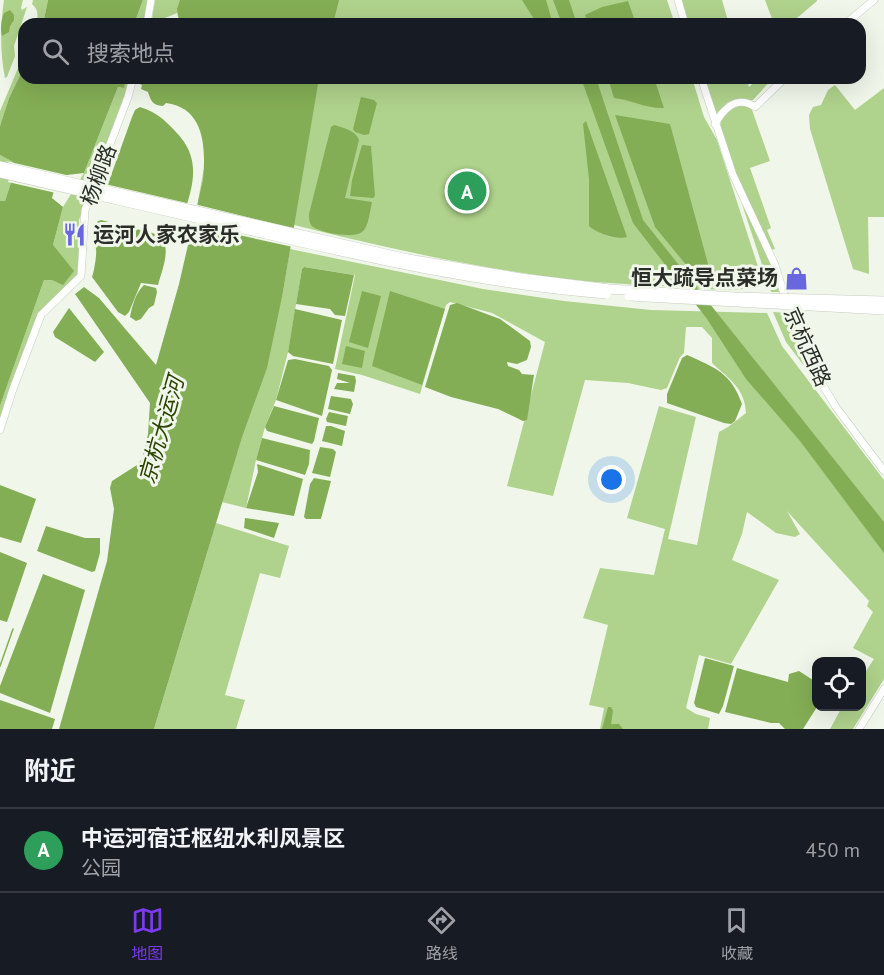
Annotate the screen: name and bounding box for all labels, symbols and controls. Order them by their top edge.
search box [18,18,866,84]
icon: search [39,35,72,68]
text: 搜索地点 [87,39,175,67]
street label: 杨柳路 [75,141,122,209]
pin: A [448,168,486,213]
place label: 运河人家农家乐 [93,221,240,248]
restaurant icon: 运河人家农家乐 [62,222,88,248]
place label: 恒大疏导点菜场 [631,264,778,291]
shop icon: 恒大疏导点菜场 [783,265,809,291]
street label: 京杭西路 [778,303,837,391]
water label: 京杭大运河 [132,369,191,487]
your location [597,465,626,494]
map controls [812,657,866,711]
button: locate [812,657,866,711]
text: 附近 [24,754,76,787]
text: 中运河宿迁枢纽水利风景区 [81,824,345,852]
text: A [37,837,50,863]
text: 450 m [806,837,860,863]
text: 公园 [81,855,121,881]
tab: 地图 [131,904,164,964]
tab: 路线 [425,904,458,964]
tab: 收藏 [720,904,753,964]

